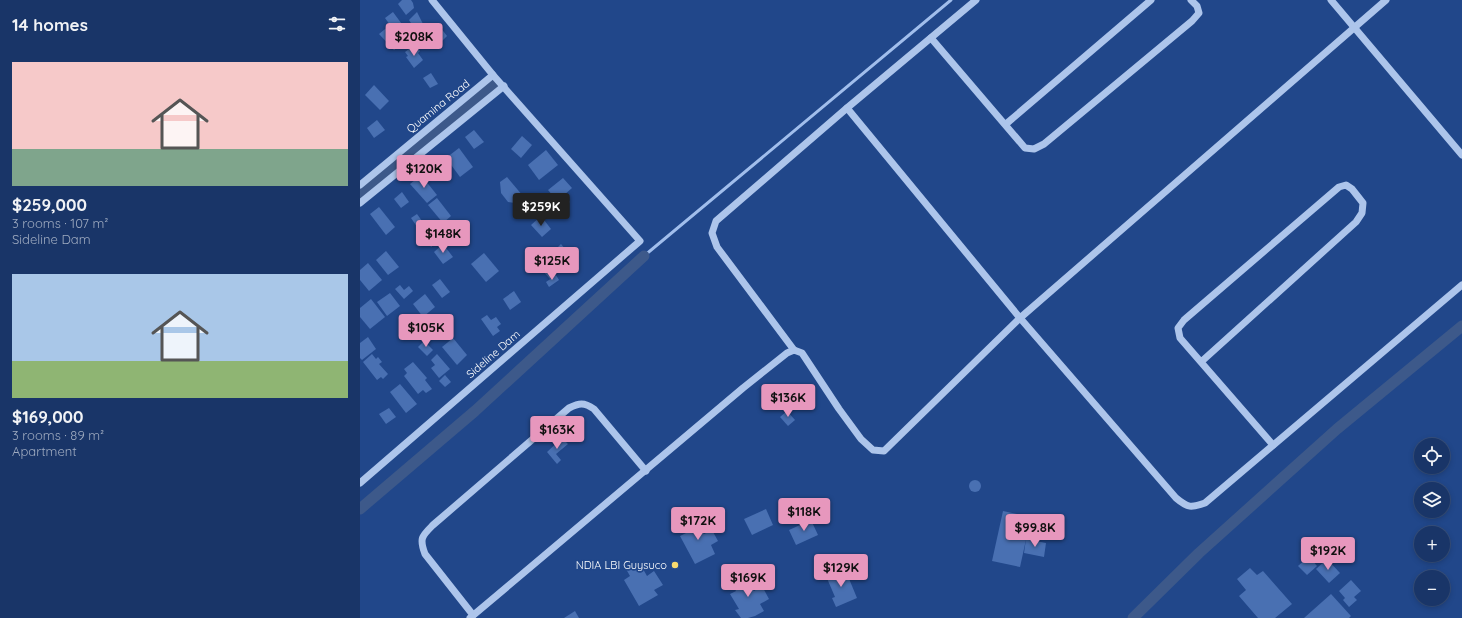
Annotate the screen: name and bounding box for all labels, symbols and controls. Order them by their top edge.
icon: filters [326,13,348,35]
text: 14 homes [12,14,88,35]
pin: $208K [386,23,442,57]
text: $208K [395,28,433,44]
street label: Quamina Road [404,76,472,136]
icon: home [144,88,216,160]
pin: $120K [396,155,452,189]
text: $120K [406,160,442,176]
pin: $259K [513,193,569,227]
text: $259,000 [12,194,87,215]
text: $259K [522,198,560,214]
text: 3 rooms · 107 m² [12,215,108,231]
pin: $148K [415,220,471,254]
text: $148K [425,225,461,241]
text: Sideline Dam [12,231,91,247]
pin: $125K [524,247,580,281]
text: $125K [534,252,570,268]
icon: home [144,300,216,372]
pin: $105K [398,314,454,348]
text: $105K [408,319,444,335]
street label: Sideline Dam [463,327,523,381]
pin: $136K [760,384,816,418]
text: $136K [770,389,806,405]
text: $169,000 [12,406,83,427]
pin: $163K [529,416,585,450]
text: $163K [539,421,575,437]
text: 3 rooms · 89 m² [12,427,104,443]
map controls [1414,438,1450,606]
button: locate [1414,438,1450,474]
text: Apartment [12,443,77,459]
button: layers [1414,482,1450,518]
pin: $118K [776,498,832,532]
text: $118K [787,503,821,519]
pin: $172K [670,507,726,541]
text: $172K [680,512,716,528]
pin: $99.8K [1002,514,1068,548]
text: $99.8K [1015,519,1055,535]
button: + [1414,526,1450,562]
pin: $192K [1300,537,1356,571]
text: $192K [1310,542,1346,558]
pin: $129K [813,554,869,588]
place label: NDIA LBI Guysuco [576,558,667,572]
text: $129K [823,559,859,575]
marker: NDIA LBI Guysuco [670,560,680,570]
pin: $169K [720,564,776,598]
text: $169K [730,569,766,585]
button: − [1414,570,1450,606]

